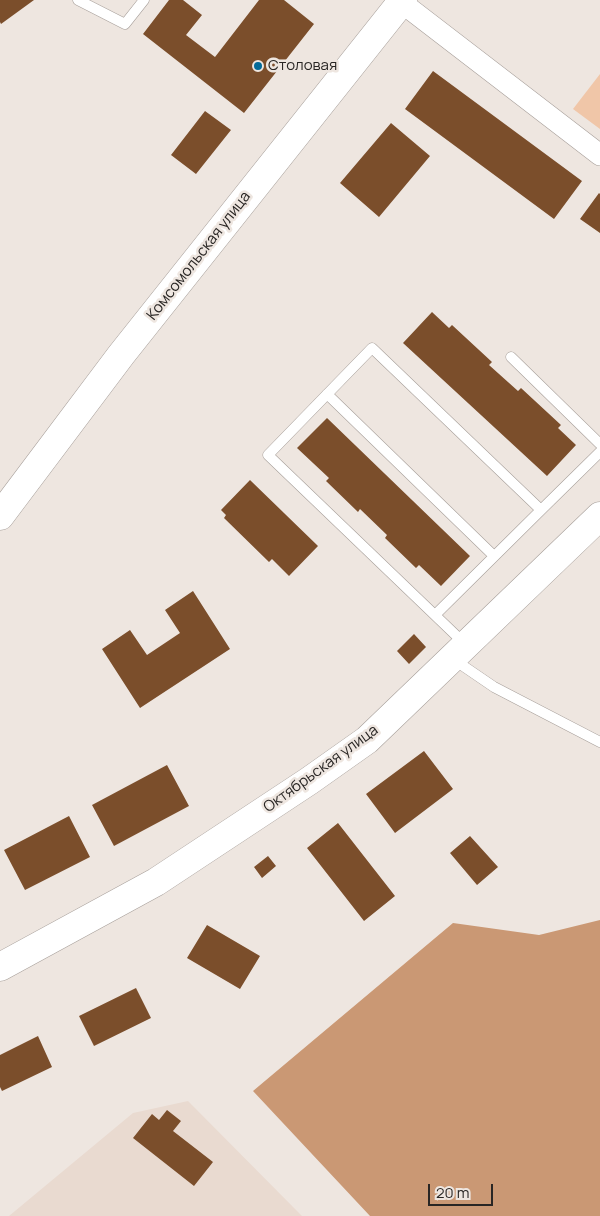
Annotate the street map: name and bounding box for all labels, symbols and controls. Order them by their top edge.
place label: Столовая [268,57,337,75]
marker: Столовая [252,60,264,72]
street label: Комсомольская улица [143,188,255,324]
street label: Октябрьская улица [260,721,382,817]
scale bar [430,1174,495,1206]
text: 20 m [436,1182,469,1203]

